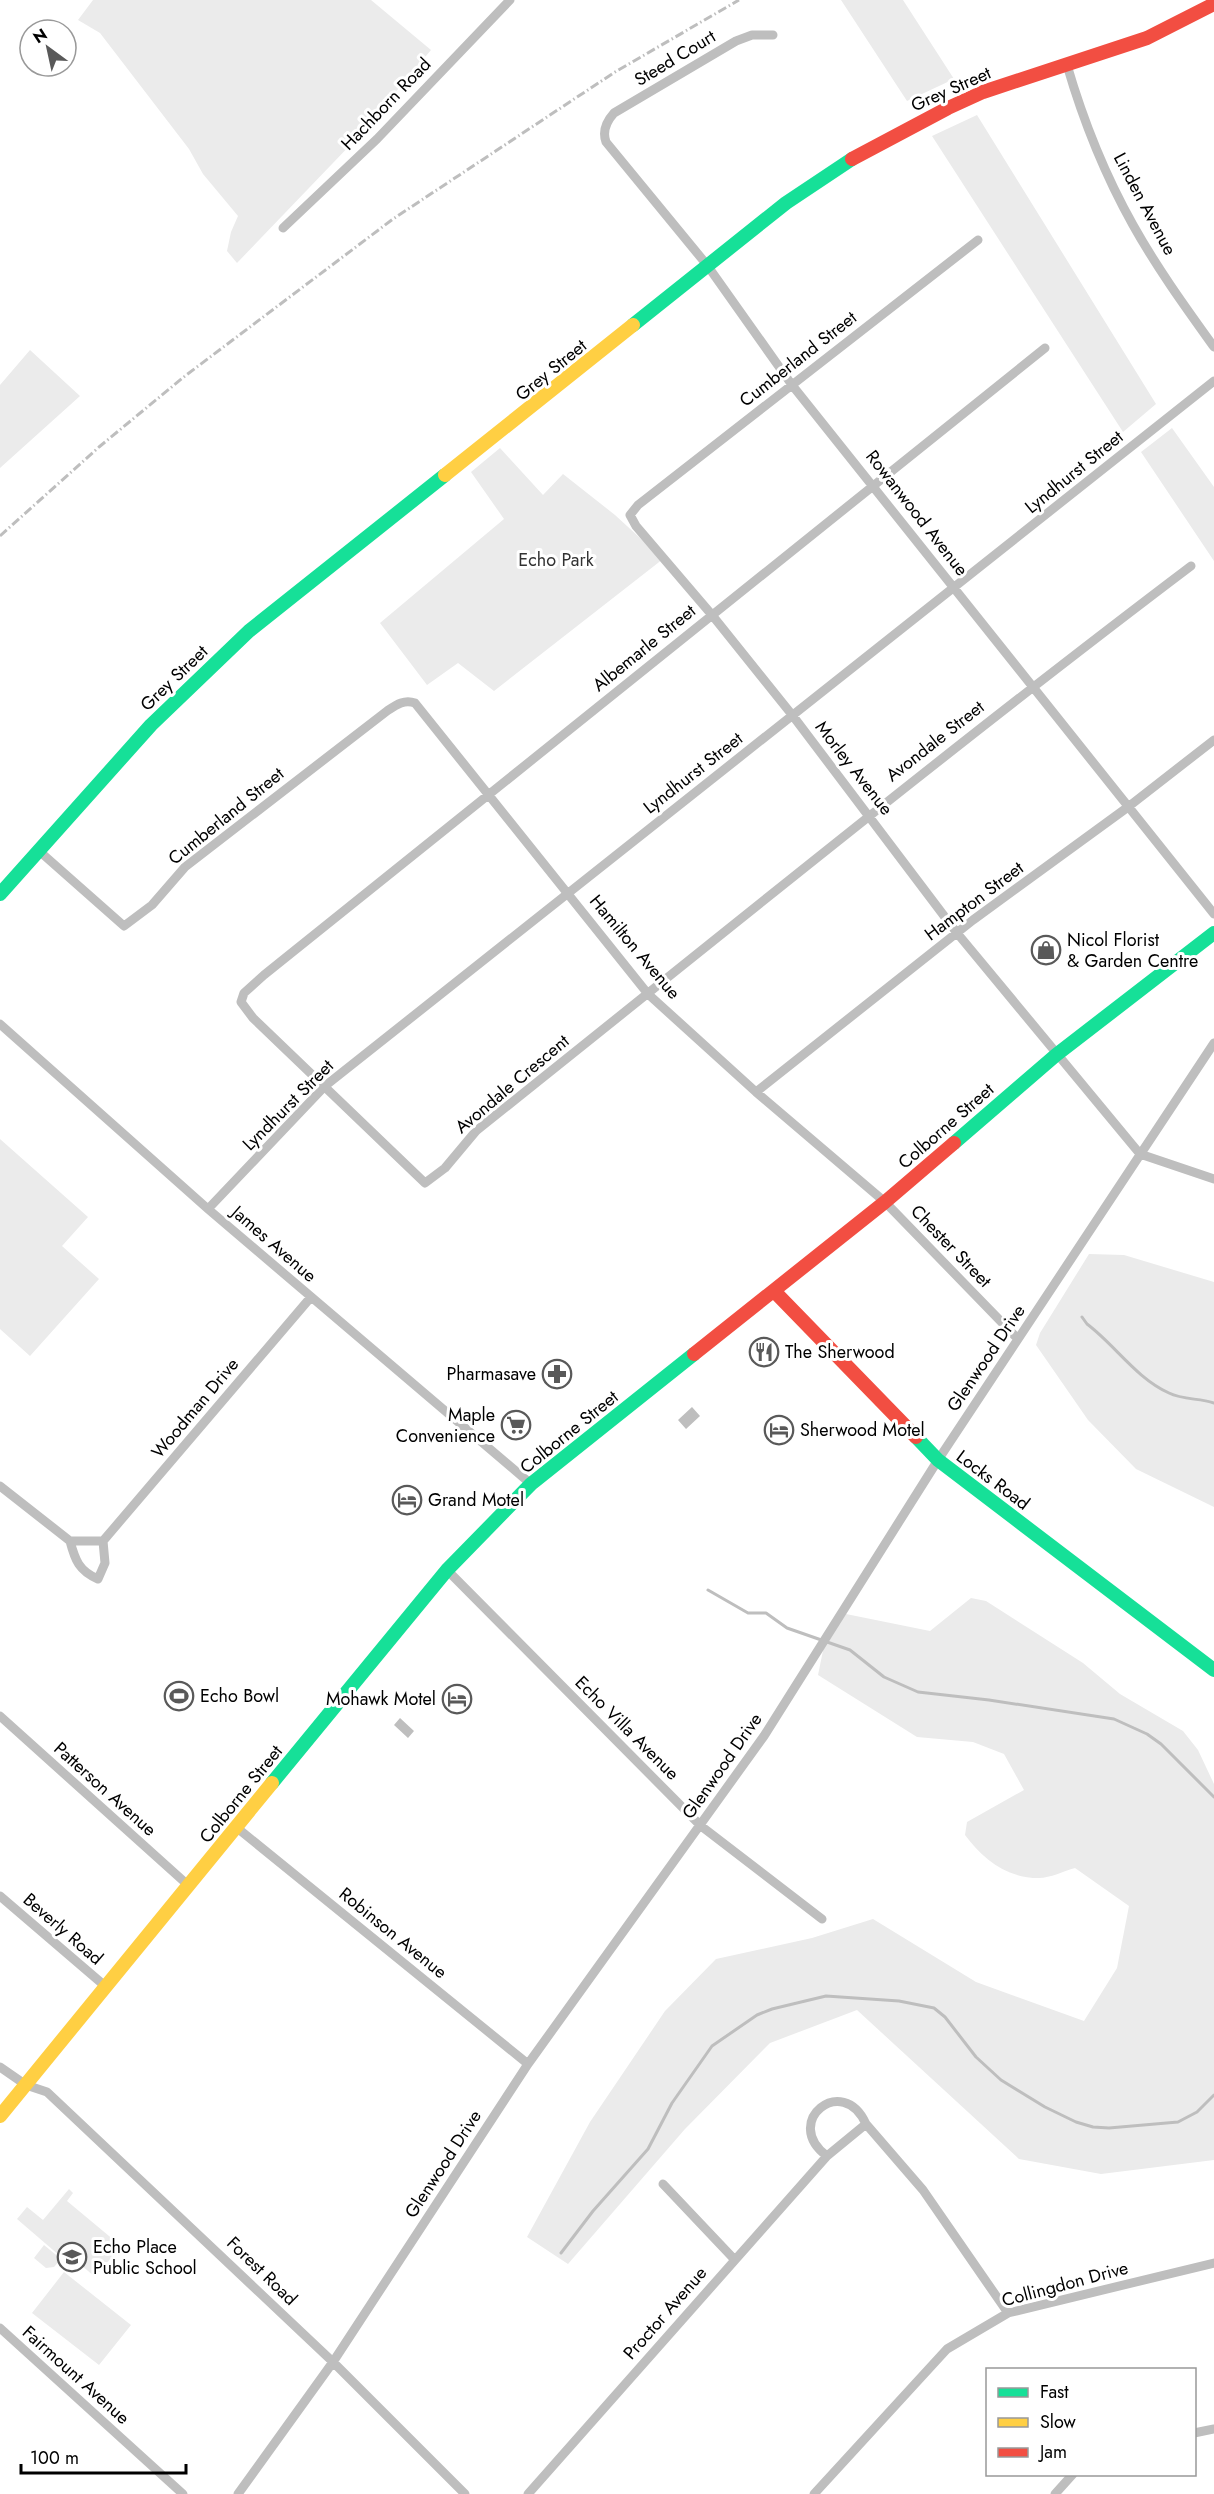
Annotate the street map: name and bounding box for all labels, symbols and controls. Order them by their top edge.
north arrow [18,18,78,78]
text: N [29,23,52,49]
street label: Steed Court [630,23,721,92]
street label: Hachborn Road [335,52,437,156]
street label: Grey Street [907,60,996,118]
street label: Linden Avenue [1107,148,1183,260]
street label: Cumberland Street [734,305,863,413]
street label: Grey Street [510,333,593,407]
street label: Lyndhurst Street [1019,424,1129,520]
street label: Rowanwood Avenue [860,445,974,581]
park label: Echo Park [518,547,594,573]
street label: Albemarle Street [587,598,702,698]
street label: Grey Street [134,639,214,717]
street label: Avondale Street [880,694,990,788]
street label: Morley Avenue [809,715,899,821]
street label: Lyndhurst Street [638,725,749,820]
street label: Cumberland Street [162,761,290,871]
street label: Hampton Street [919,855,1029,947]
street label: Hamilton Avenue [583,889,687,1005]
place label: Nicol Florist & Garden Centre [1067,927,1198,974]
shop icon: Nicol Florist & Garden Centre [1030,934,1062,966]
street label: Avondale Crescent [449,1028,575,1140]
street label: Lyndhurst Street [236,1053,340,1157]
street label: Colborne Street [892,1077,1000,1175]
street label: James Avenue [224,1198,322,1288]
street label: Chester Street [905,1199,998,1294]
street label: Glenwood Drive [941,1299,1031,1417]
restaurant icon: The Sherwood [748,1336,780,1368]
place label: The Sherwood [785,1339,895,1365]
street label: Woodman Drive [145,1352,245,1464]
pharmacy icon: Pharmasave [541,1358,573,1390]
place label: Pharmasave [446,1361,536,1387]
street label: Colborne Street [514,1384,624,1480]
place label: Maple Convenience [396,1402,495,1449]
supermarket icon: Maple Convenience [500,1409,532,1441]
hotel icon: Sherwood Motel [763,1414,795,1446]
place label: Sherwood Motel [800,1417,925,1443]
street label: Locks Road [951,1444,1035,1516]
hotel icon: Grand Motel [391,1484,423,1516]
place label: Grand Motel [428,1487,524,1513]
street label: Echo Villa Avenue [569,1670,685,1786]
sports icon: Echo Bowl [163,1680,195,1712]
place label: Echo Bowl [200,1683,279,1709]
hotel icon: Mohawk Motel [441,1683,473,1715]
place label: Mohawk Motel [326,1686,436,1712]
street label: Glenwood Drive [676,1708,768,1824]
street label: Patterson Avenue [48,1736,162,1842]
street label: Colborne Street [193,1739,289,1849]
street label: Robinson Avenue [333,1881,453,1985]
street label: Beverly Road [17,1887,109,1971]
street label: Glenwood Drive [398,2105,488,2223]
street label: Forest Road [221,2231,303,2311]
place label: Echo Place Public School [93,2234,197,2281]
school or university icon: Echo Place Public School [56,2241,88,2273]
street label: Collingdon Drive [999,2255,1131,2313]
street label: Proctor Avenue [617,2261,713,2365]
street label: Fairmount Avenue [17,2320,135,2430]
legend [986,2368,1196,2476]
text: Fast [1040,2379,1069,2405]
text: Slow [1040,2409,1077,2435]
scale bar [21,2437,186,2475]
text: Jam [1038,2439,1067,2465]
text: 100 m [30,2445,79,2471]

